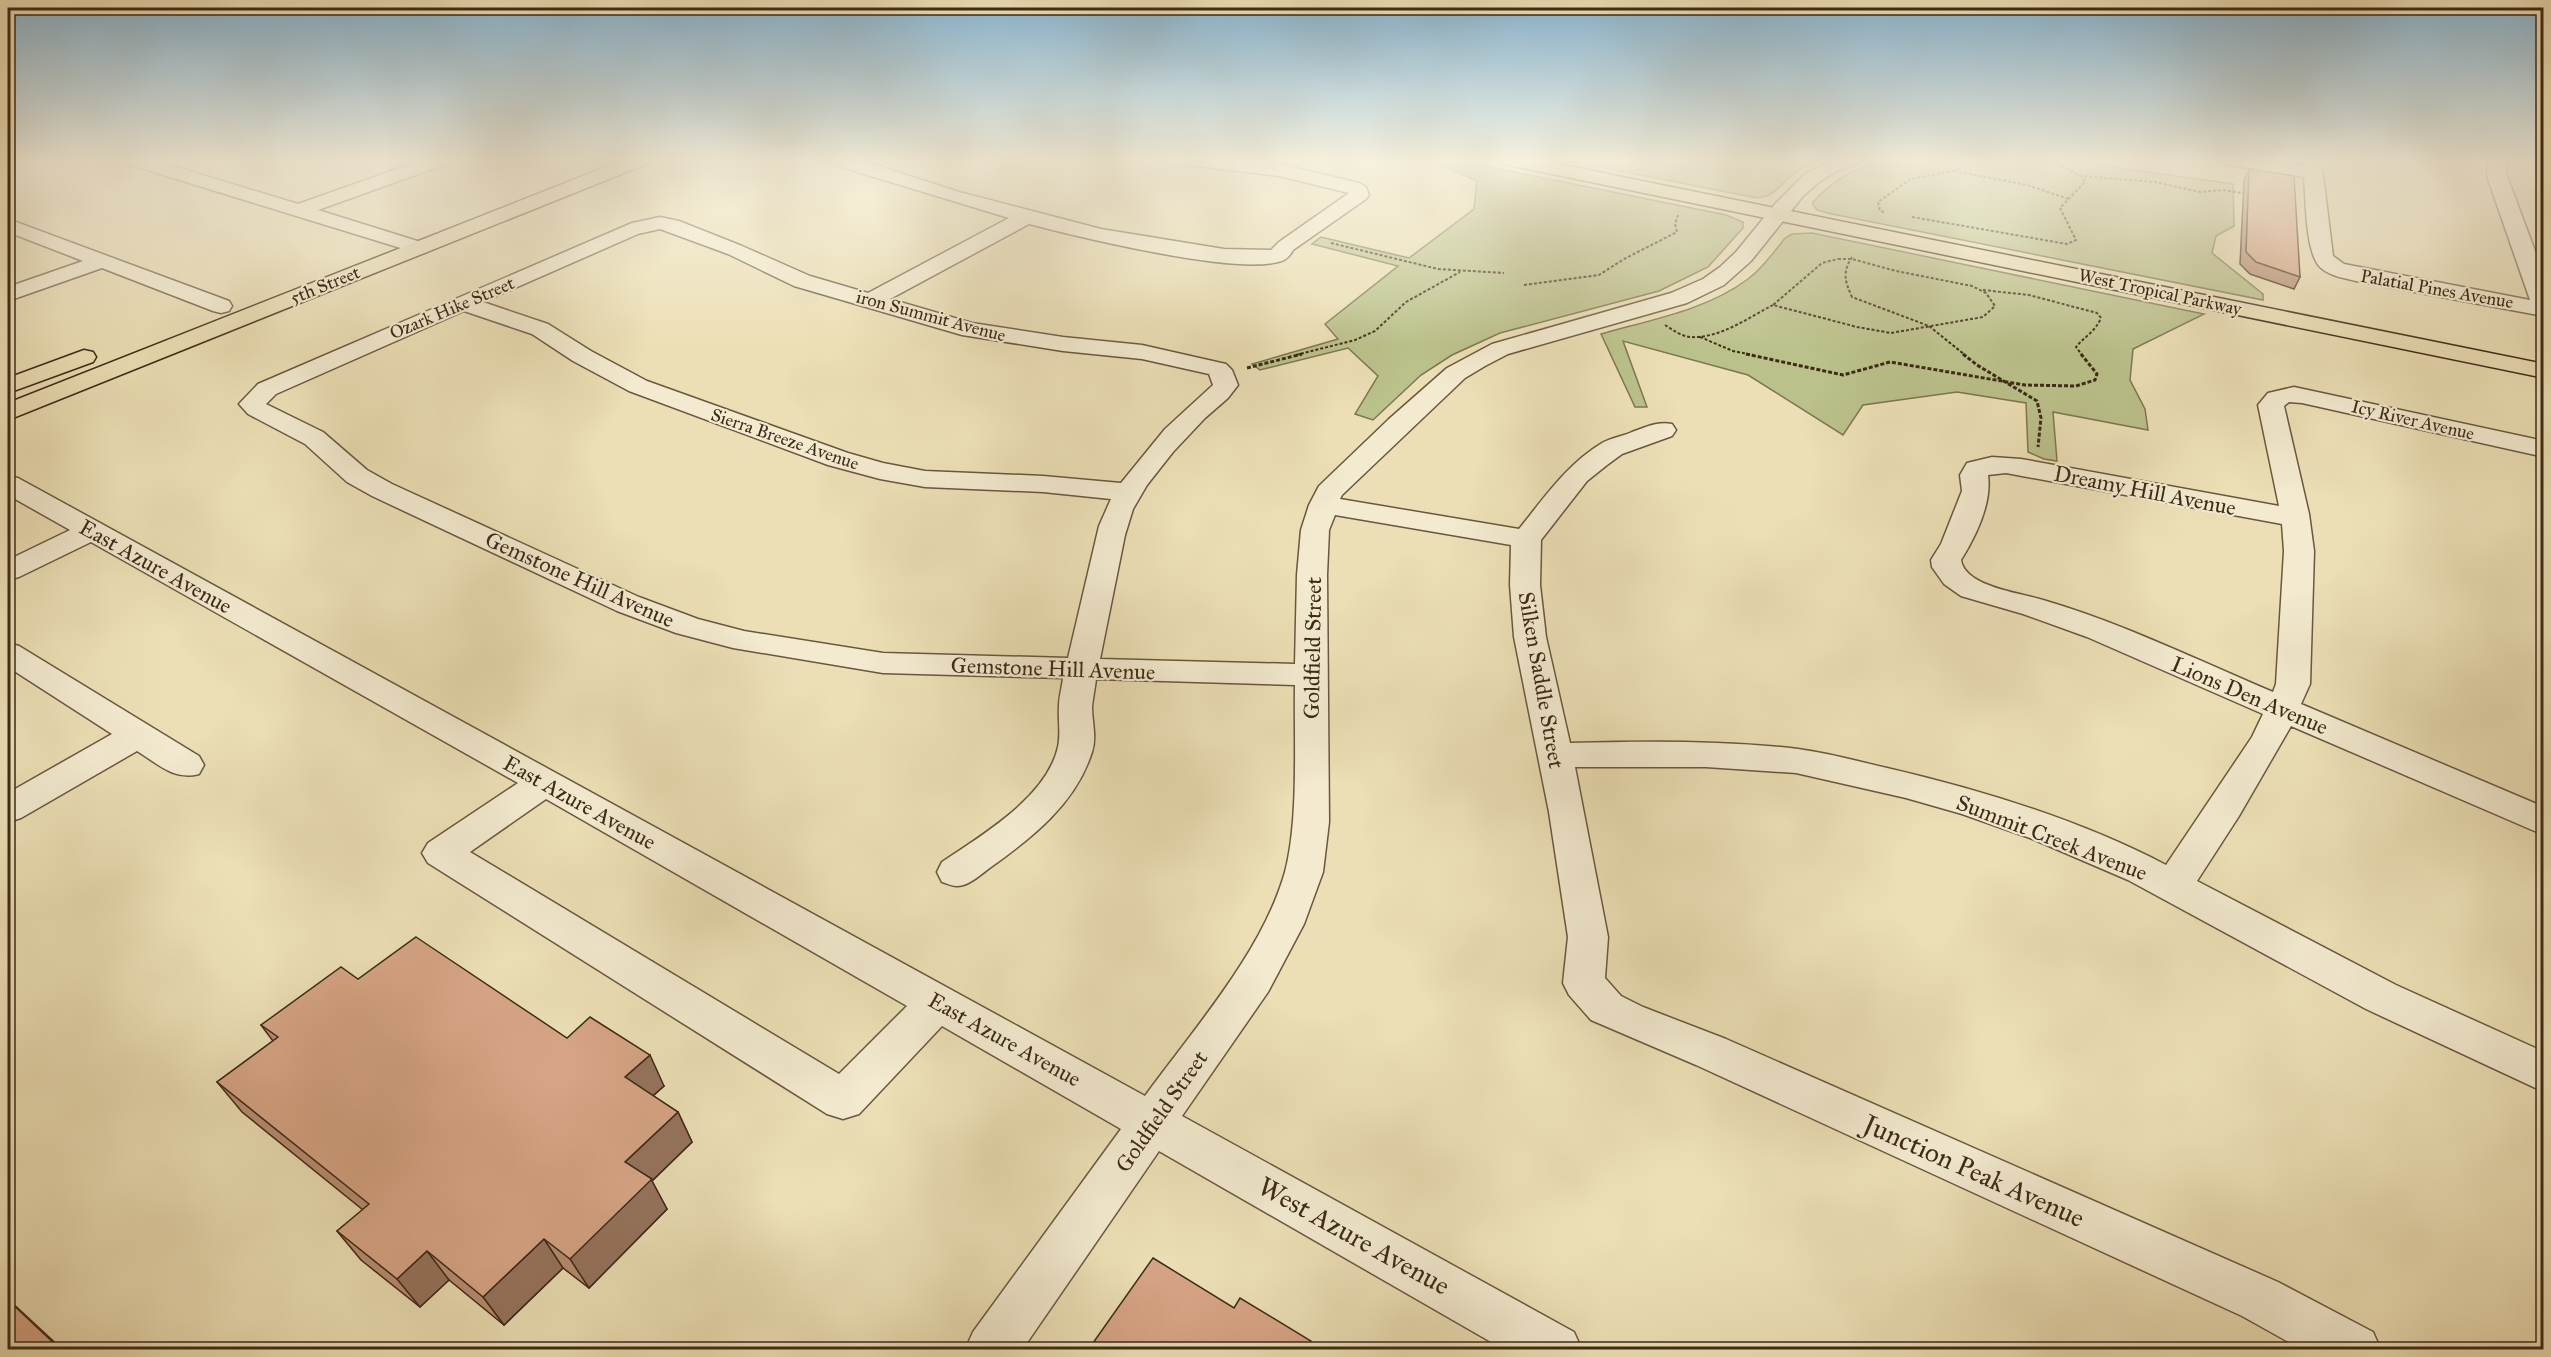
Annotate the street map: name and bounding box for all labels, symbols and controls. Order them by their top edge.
street label: 5th Street [287,261,364,309]
street label: West Tropical Parkway [2076,264,2244,320]
street label: Palatial Pines Avenue [2359,265,2515,313]
street label: Ozark Hike Street [386,272,518,344]
street label: iron Summit Avenue [854,285,1008,347]
street label: Icy River Avenue [2349,395,2477,445]
street label: Sierra Breeze Avenue [708,403,862,475]
street label: Dreamy Hill Avenue [2052,460,2238,521]
street label: East Azure Avenue [75,513,237,620]
street label: Gemstone Hill Avenue [481,526,679,633]
street label: Goldfield Street [1298,576,1327,719]
street label: Silken Saddle Street [1513,590,1570,771]
street label: Lions Den Avenue [2168,650,2332,741]
street label: Gemstone Hill Avenue [950,651,1156,686]
street label: East Azure Avenue [499,749,661,856]
street label: Summit Creek Avenue [1953,789,2151,886]
street label: East Azure Avenue [924,986,1086,1093]
street label: Goldfield Street [1110,1045,1213,1177]
street label: Junction Peak Avenue [1856,1106,2090,1234]
street label: West Azure Avenue [1253,1169,1456,1302]

